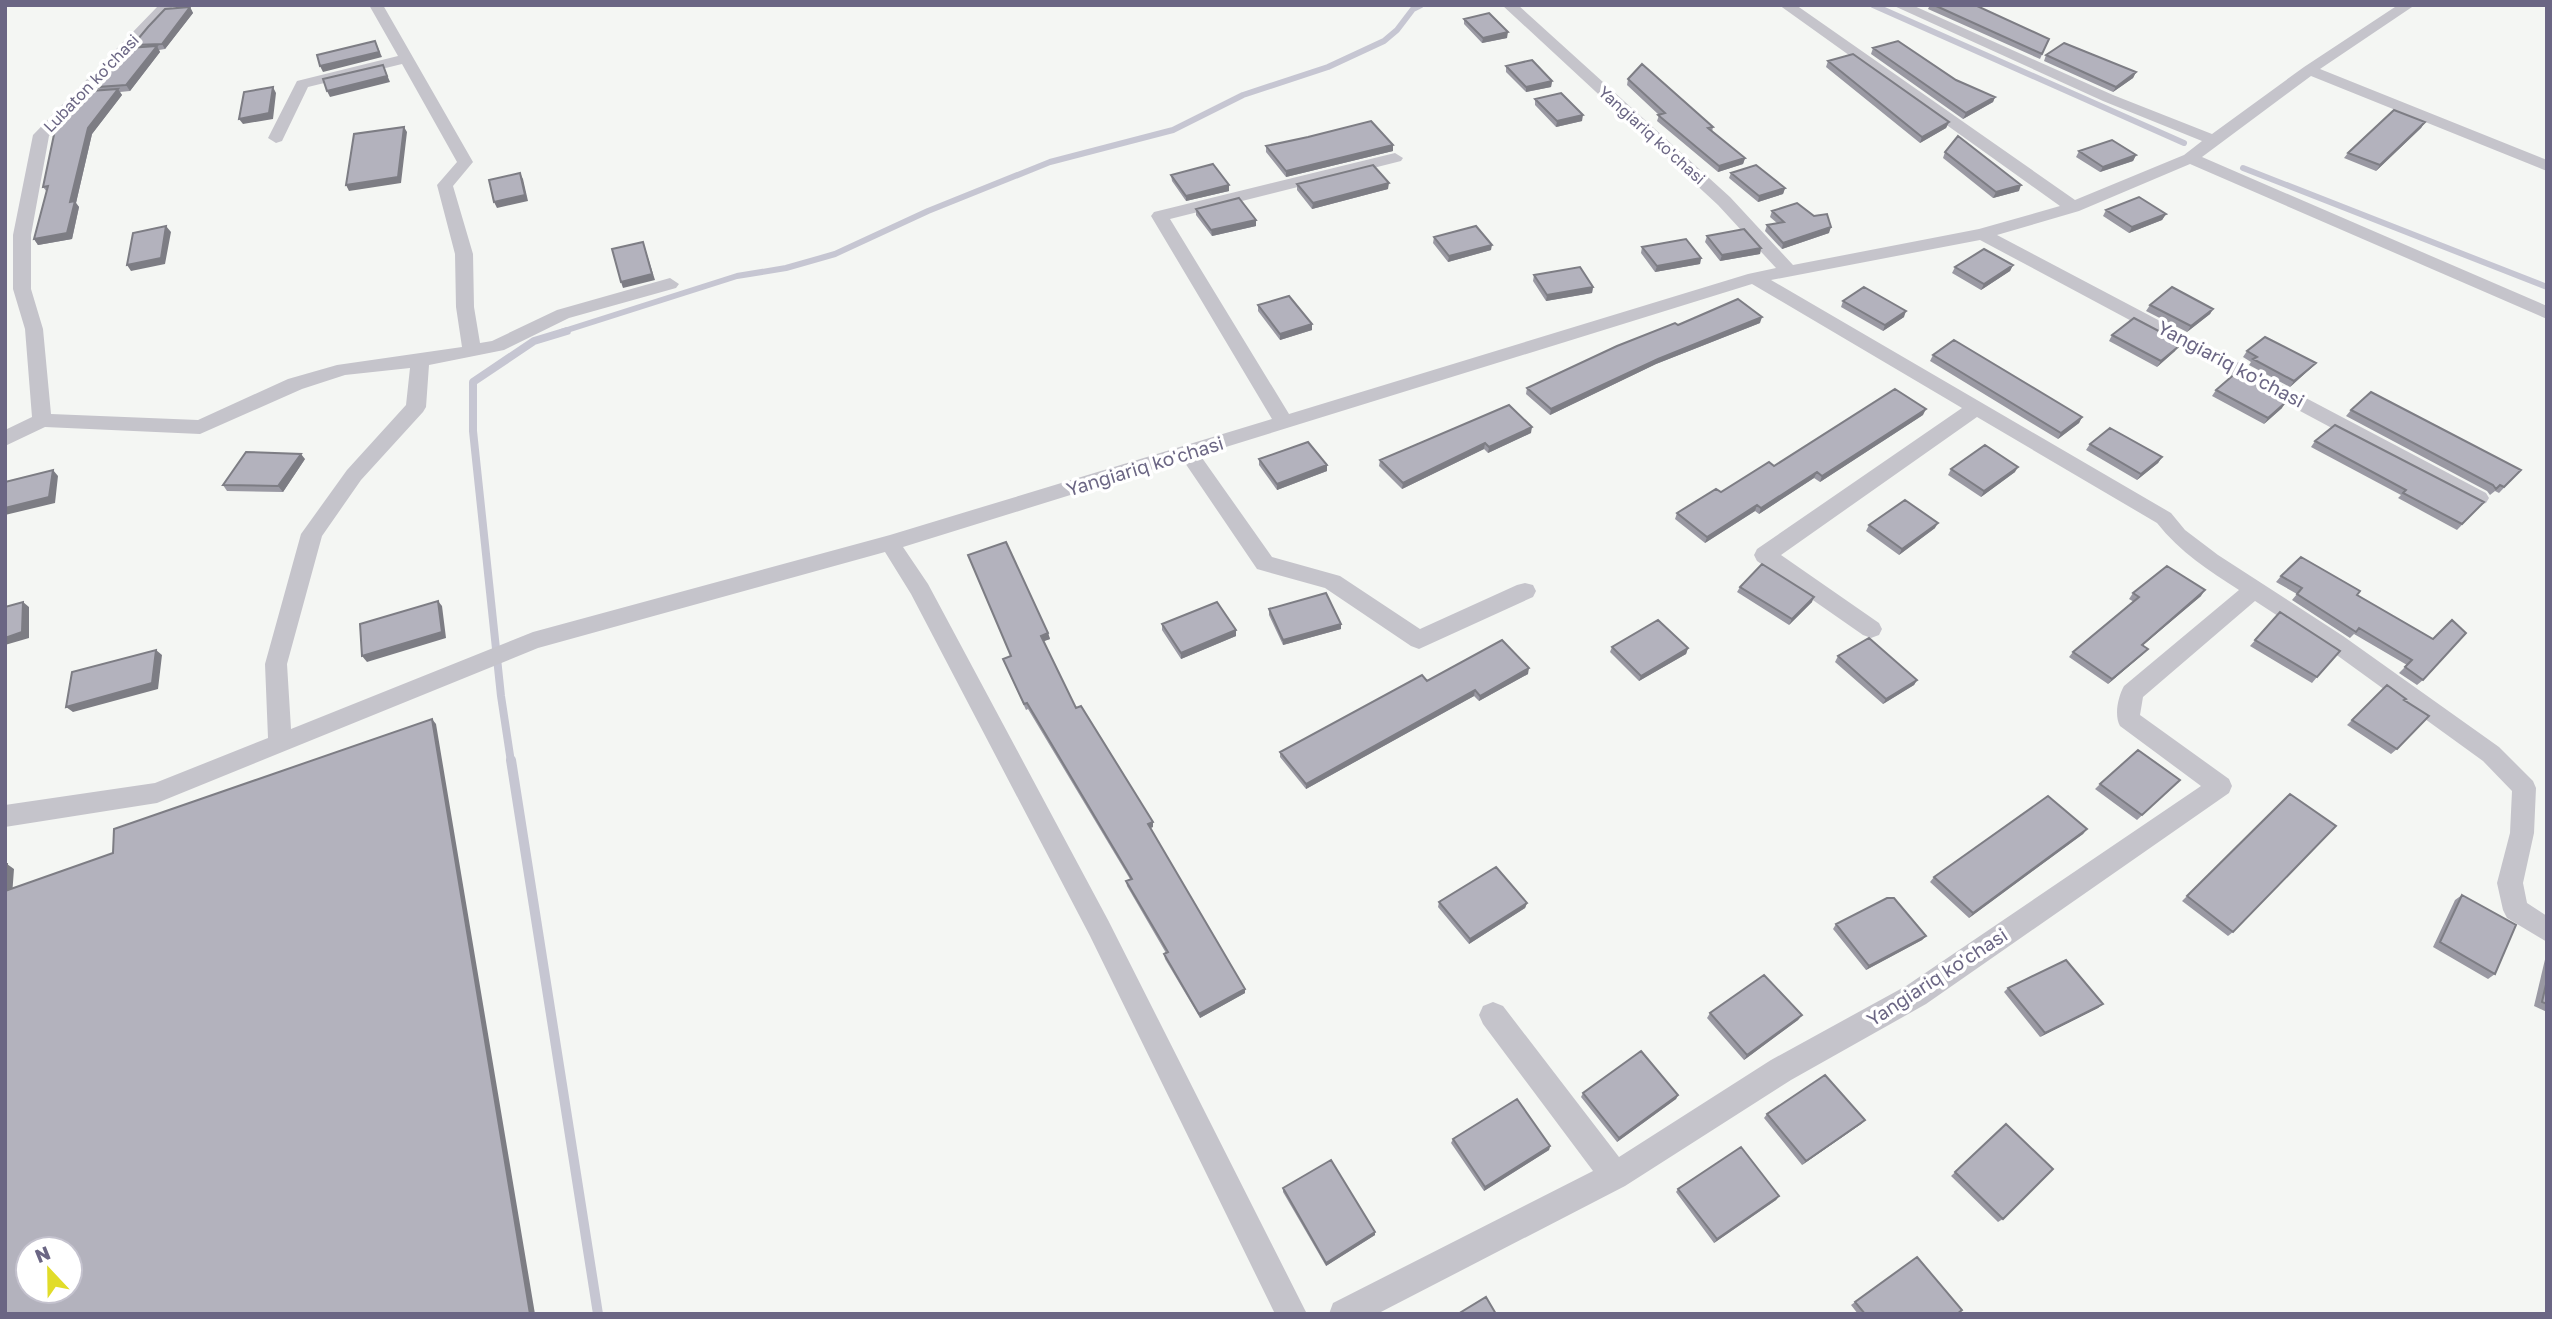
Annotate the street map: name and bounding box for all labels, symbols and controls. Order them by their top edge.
street label: Lubaton ko'chasi [39,30,143,136]
street label: Yangiariq ko'chasi [1594,82,1710,188]
street label: Yangiariq ko'chasi [2154,315,2309,412]
street label: Yangiariq ko'chasi [1064,431,1226,500]
street label: Yangiariq ko'chasi [1862,923,2011,1031]
north arrow [14,1235,84,1305]
text: N [31,1240,53,1267]

